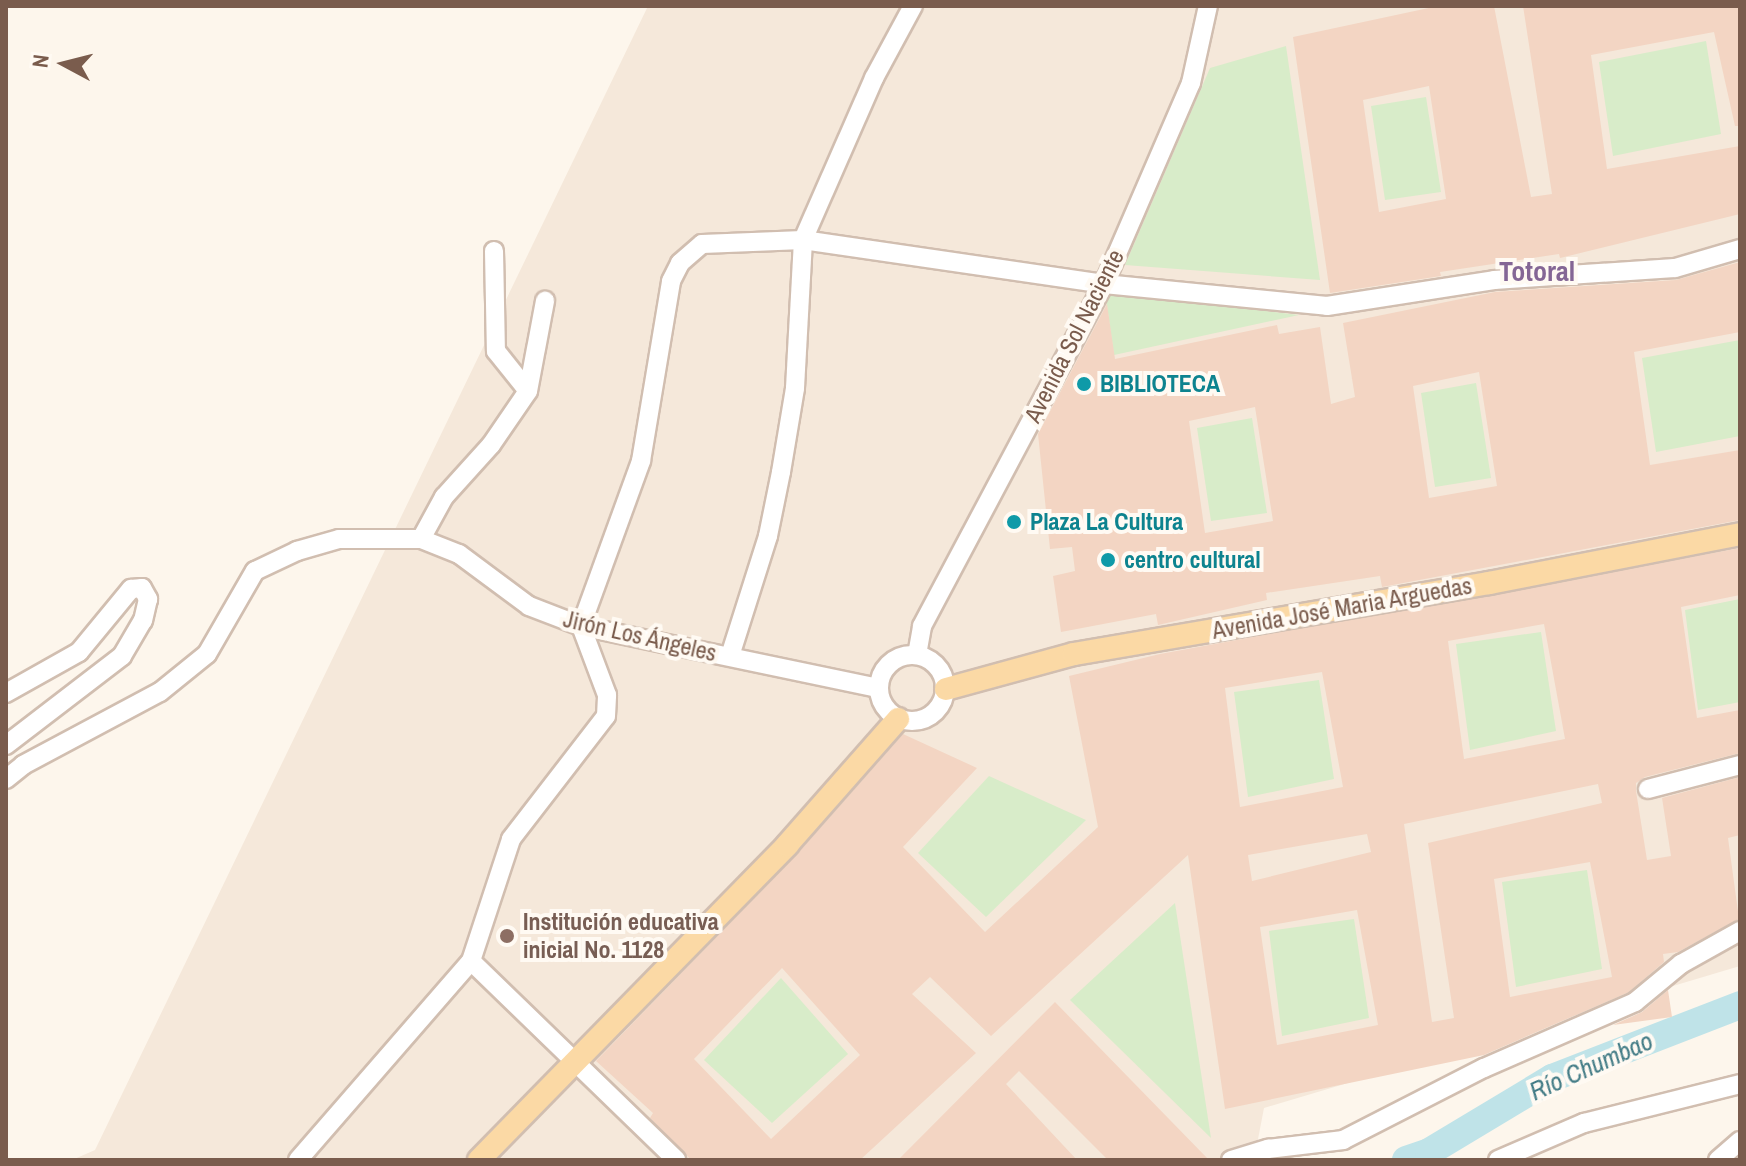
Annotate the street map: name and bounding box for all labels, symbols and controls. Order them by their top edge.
north arrow [24,24,104,104]
text: N [24,53,56,69]
street label: Avenida Sol Naciente [1018,245,1130,427]
district label: Totoral [1499,254,1575,288]
place label: BIBLIOTECA [1100,370,1220,398]
marker: BIBLIOTECA [1075,375,1093,393]
place label: Plaza La Cultura [1030,508,1183,536]
marker: Plaza La Cultura [1005,513,1023,531]
place label: centro cultural [1124,546,1261,574]
marker: centro cultural [1099,551,1117,569]
street label: Avenida José Maria Arguedas [1209,571,1475,645]
street label: Jirón Los Ángeles [560,604,720,668]
place label: Institución educativa inicial No. 1128 [523,908,719,964]
marker: Institución educativa inicial No. 1128 [498,927,516,945]
water label: Río Chumbao [1525,1025,1657,1107]

